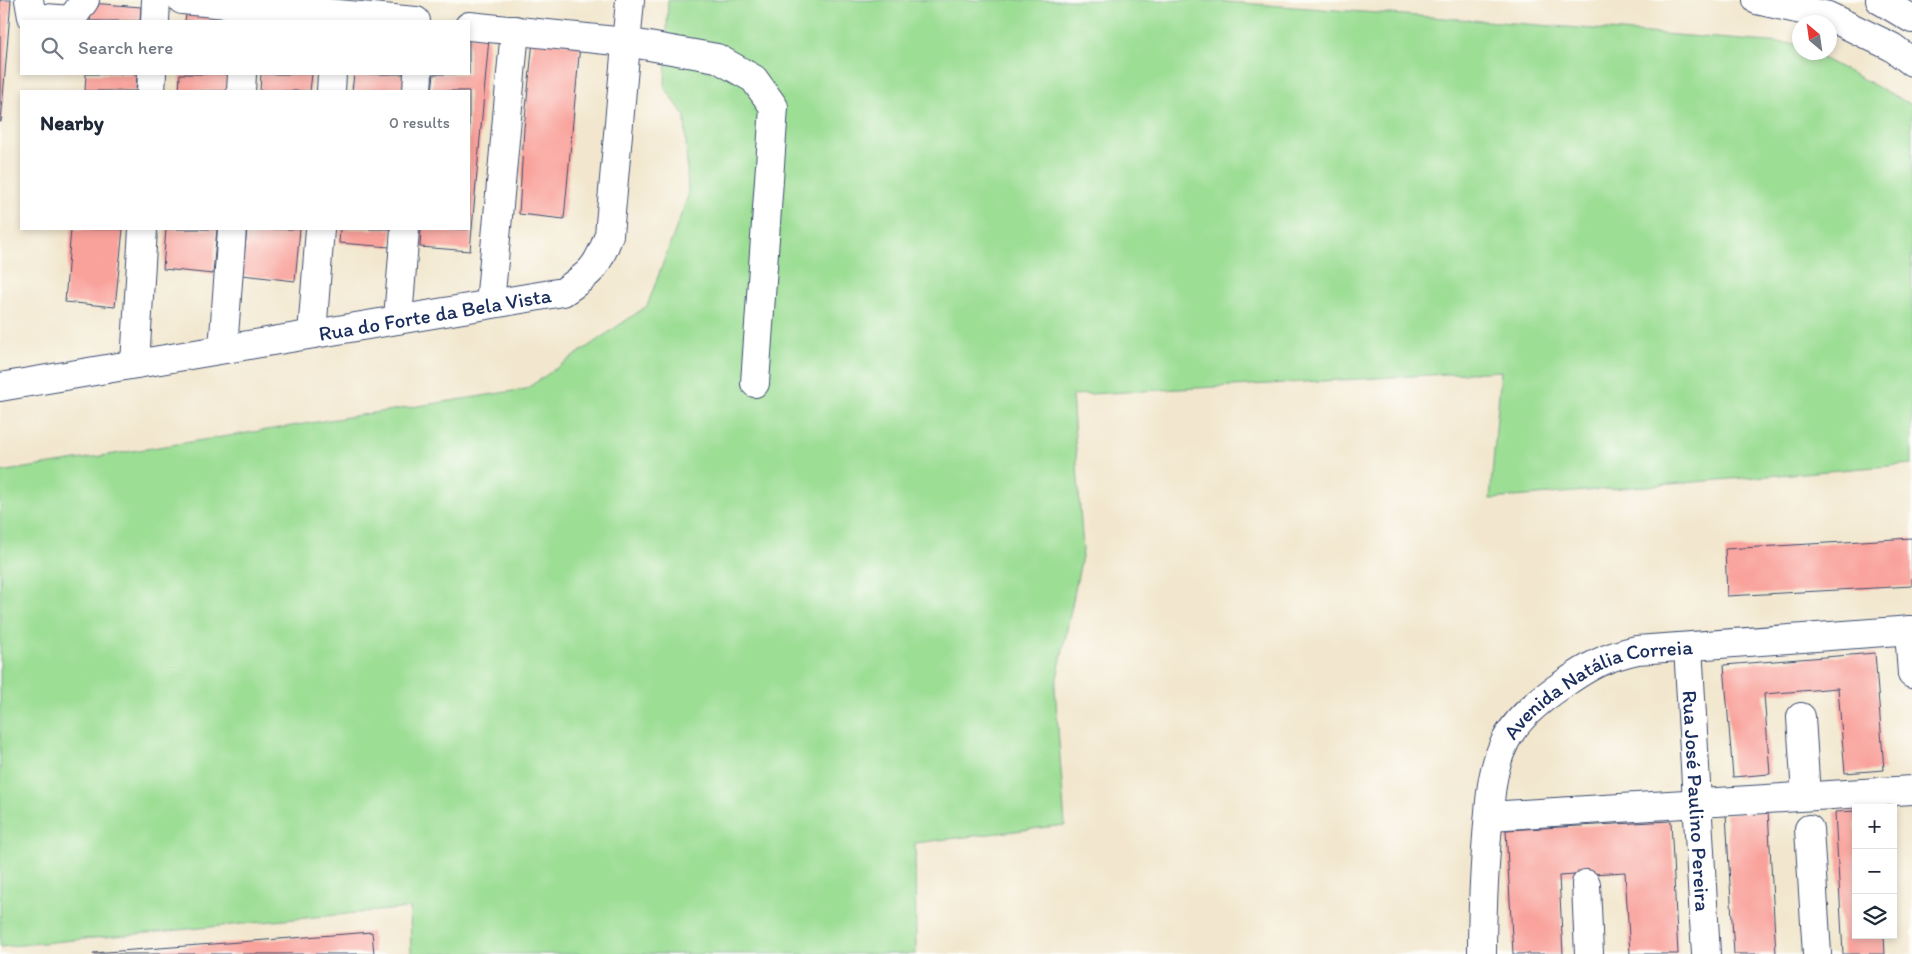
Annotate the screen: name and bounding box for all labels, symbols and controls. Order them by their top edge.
north arrow [1792,15,1837,60]
search box [20,20,470,75]
icon: search [38,34,66,62]
text: Search here [78,36,173,59]
text: Nearby [40,110,104,135]
text: 0 results [389,113,450,132]
street label: Rua do Forte da Bela Vista [317,282,553,346]
street label: Avenida Natália Correia [1497,633,1694,743]
street label: Rua José Paulino Pereira [1678,689,1716,912]
map controls [1852,804,1897,939]
button: + [1852,804,1897,849]
button: − [1852,849,1897,894]
button: layers [1852,894,1897,939]

